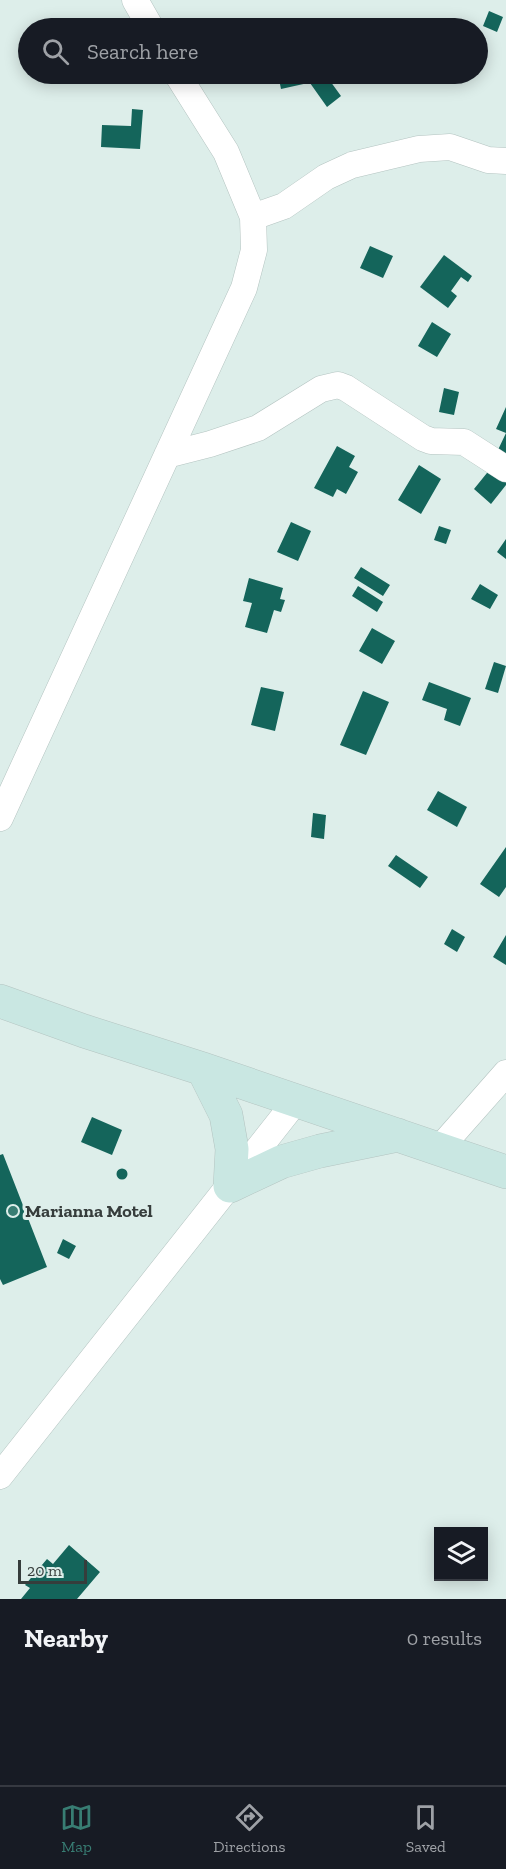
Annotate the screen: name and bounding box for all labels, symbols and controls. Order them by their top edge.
search box [18,18,488,84]
icon: search [39,35,72,68]
text: Search here [87,38,198,65]
place label: Marianna Motel [25,1200,153,1222]
marker: Marianna Motel [6,1204,20,1218]
map controls [434,1527,488,1581]
button: layers [434,1527,488,1581]
scale bar [18,1557,87,1584]
text: 20 m [27,1561,62,1580]
text: Nearby [24,1622,108,1654]
text: 0 results [407,1626,482,1650]
tab: Map [60,1801,93,1856]
tab: Directions [213,1801,286,1856]
tab: Saved [406,1801,446,1856]

